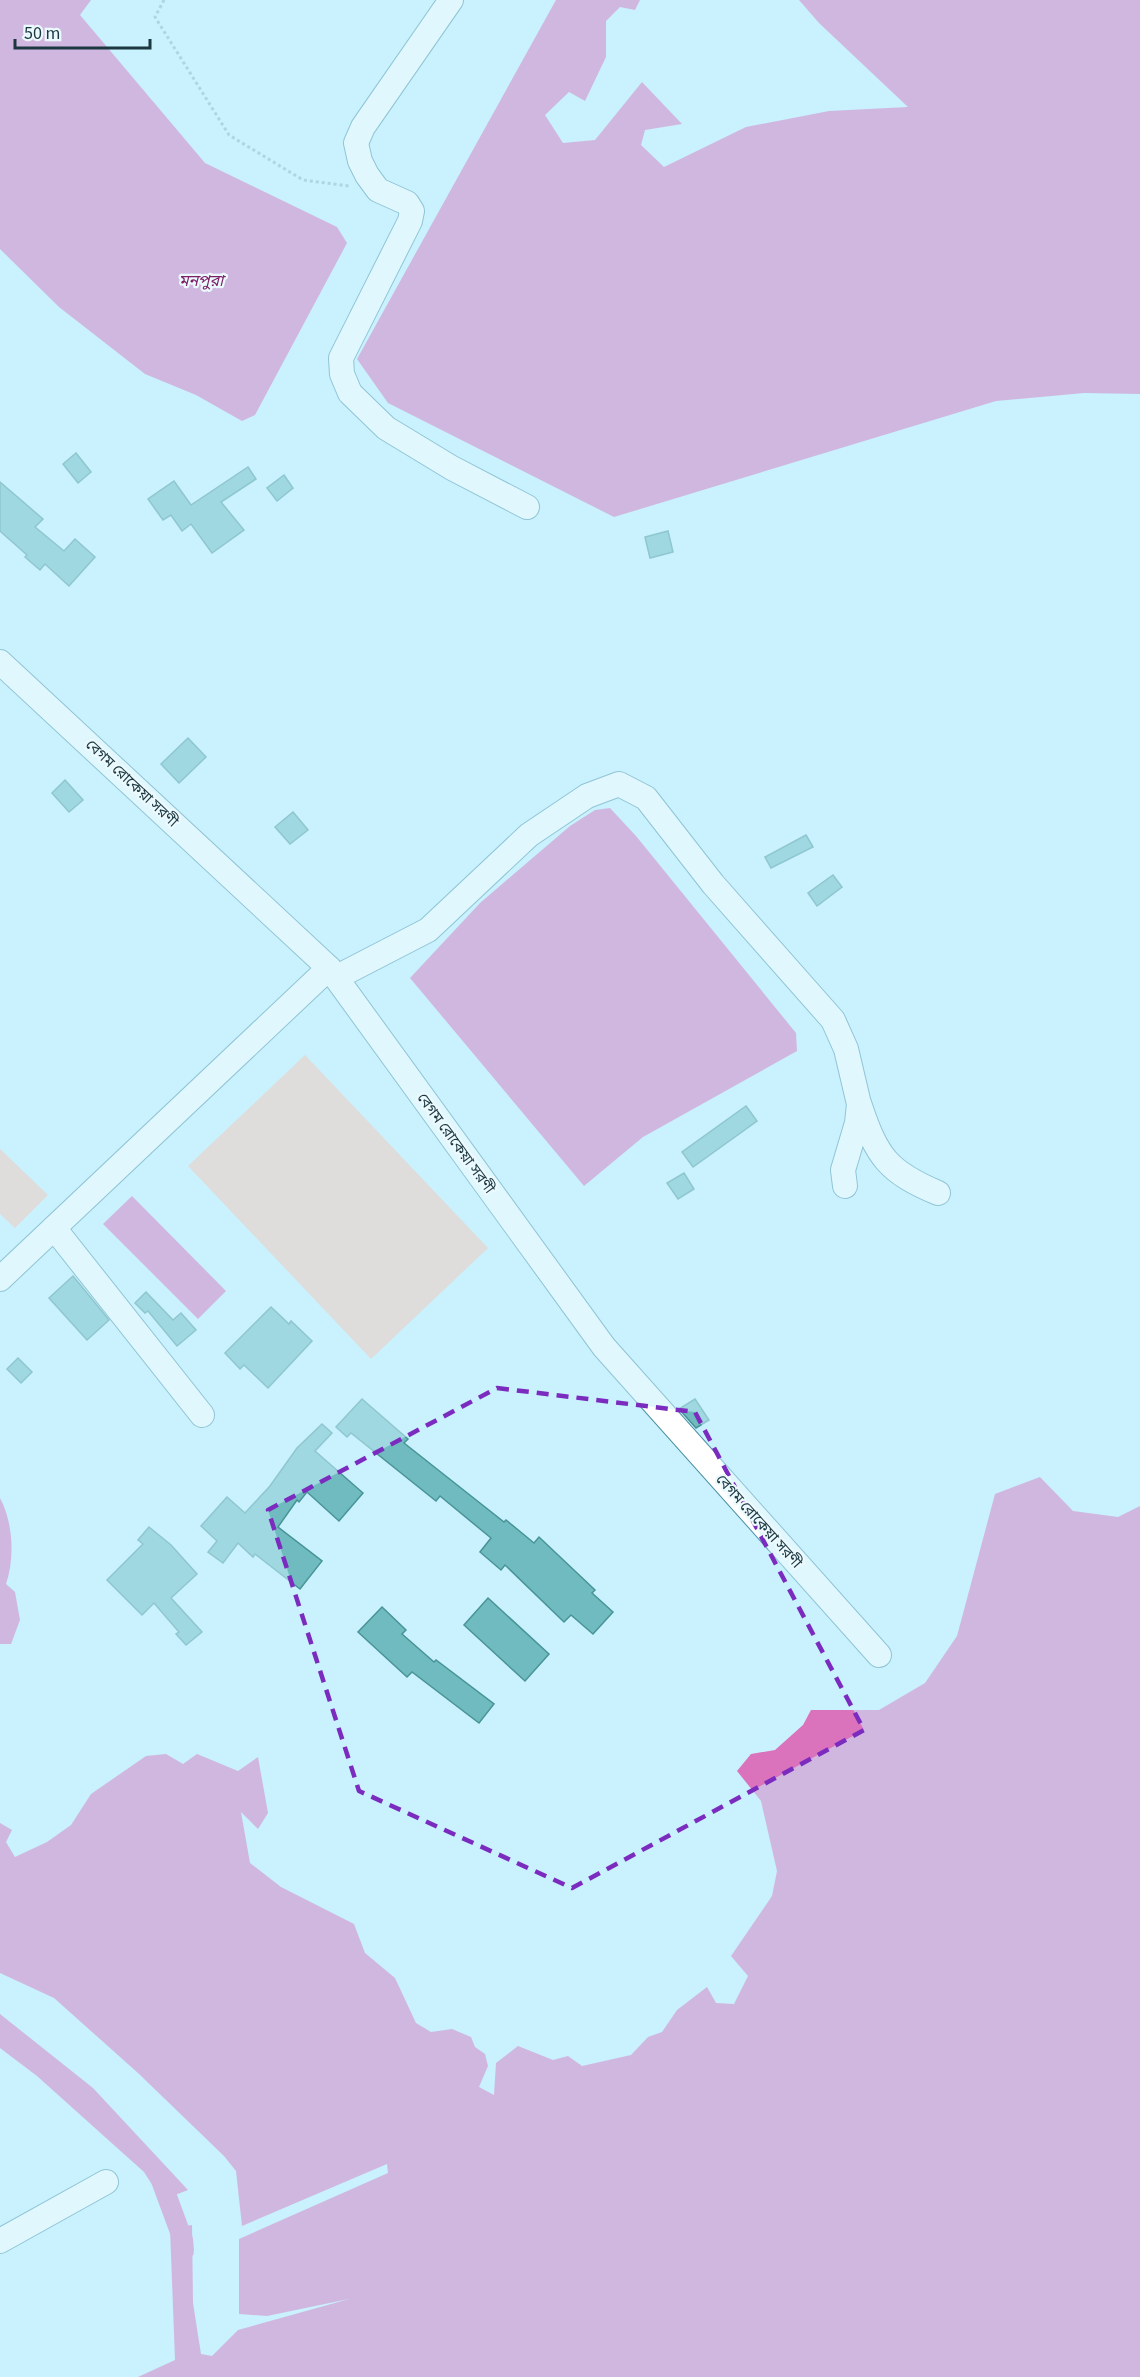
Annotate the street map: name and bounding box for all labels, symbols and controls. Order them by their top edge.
scale bar [15,12,150,50]
text: 50 m [24,21,60,46]
water label: মনপুরা [179,270,226,292]
street label: বেগম রোকেয়া সরণী [81,735,183,833]
street label: বেগম রোকেয়া সরণী [412,1089,500,1199]
street label: বেগম রোকেয়া সরণী [711,1470,807,1574]

